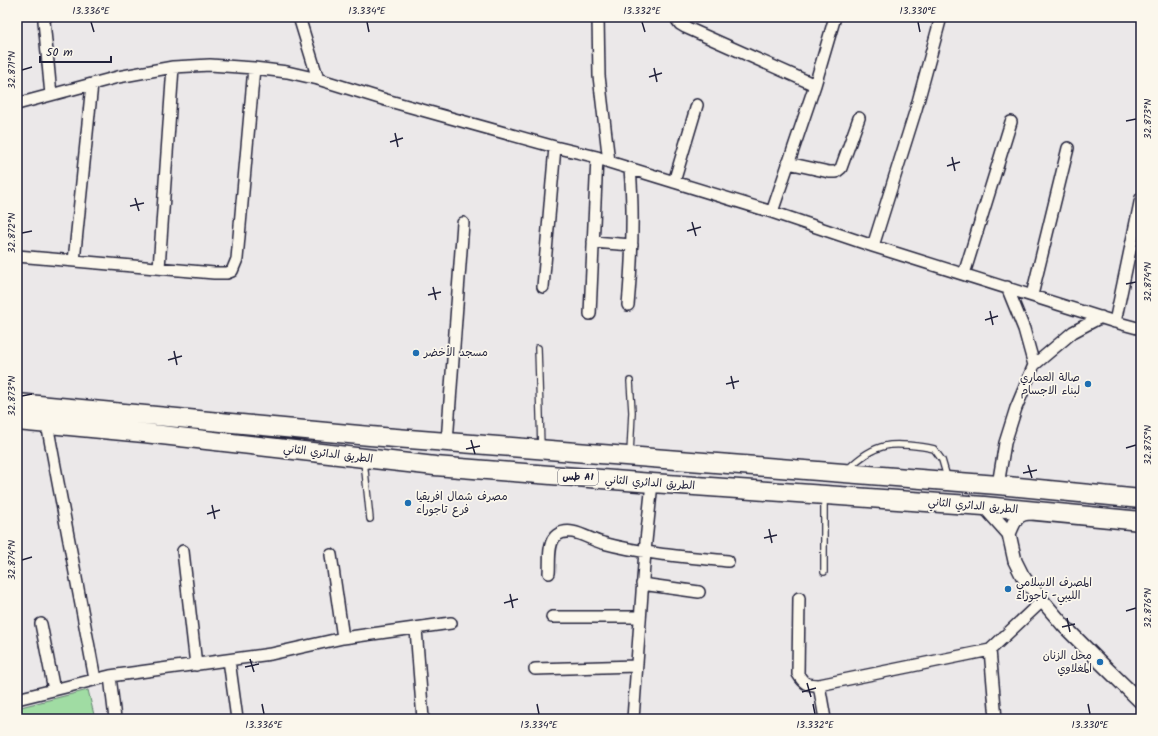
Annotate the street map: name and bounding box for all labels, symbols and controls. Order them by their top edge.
text: 13.336°E [72,3,111,19]
text: 13.334°E [348,3,387,19]
text: 13.332°E [623,3,662,19]
text: 13.330°E [900,3,938,19]
scale bar [40,38,111,64]
text: 50 m [46,43,73,62]
text: 32.871°N [4,51,20,89]
text: 32.873°N [1140,99,1156,139]
text: 32.872°N [4,213,20,253]
text: 32.874°N [1140,262,1156,302]
place label: مسجد الأخضر [423,344,488,362]
marker: مسجد الأخضر [411,348,421,358]
place label: صالة العماري لبناء الاجسام [1020,369,1080,400]
text: 32.873°N [4,376,20,416]
marker: صالة العماري لبناء الاجسام [1083,379,1093,389]
text: 32.875°N [1140,425,1156,465]
street label: الطريق الدائري الثاني [282,440,374,469]
road number: طس A1 [558,469,598,485]
street label: الطريق الدائري الثاني [604,471,696,496]
place label: مصرف شمال افريقيا فرع تاجوراء [416,488,508,519]
street label: الطريق الدائري الثاني [927,493,1019,520]
marker: مصرف شمال افريقيا فرع تاجوراء [403,498,413,508]
text: 32.874°N [4,540,20,580]
place label: المصرف الاسلامي الليبي- تاجوراء [1016,574,1092,606]
marker: المصرف الاسلامي الليبي- تاجوراء [1003,584,1013,594]
text: 32.876°N [1140,588,1156,628]
place label: محل الزنان المغلاوي [1043,647,1092,678]
marker: محل الزنان المغلاوي [1095,657,1105,667]
text: 13.336°E [245,717,284,733]
text: 13.334°E [520,717,559,733]
text: 13.332°E [796,717,835,733]
text: 13.330°E [1072,717,1110,733]

